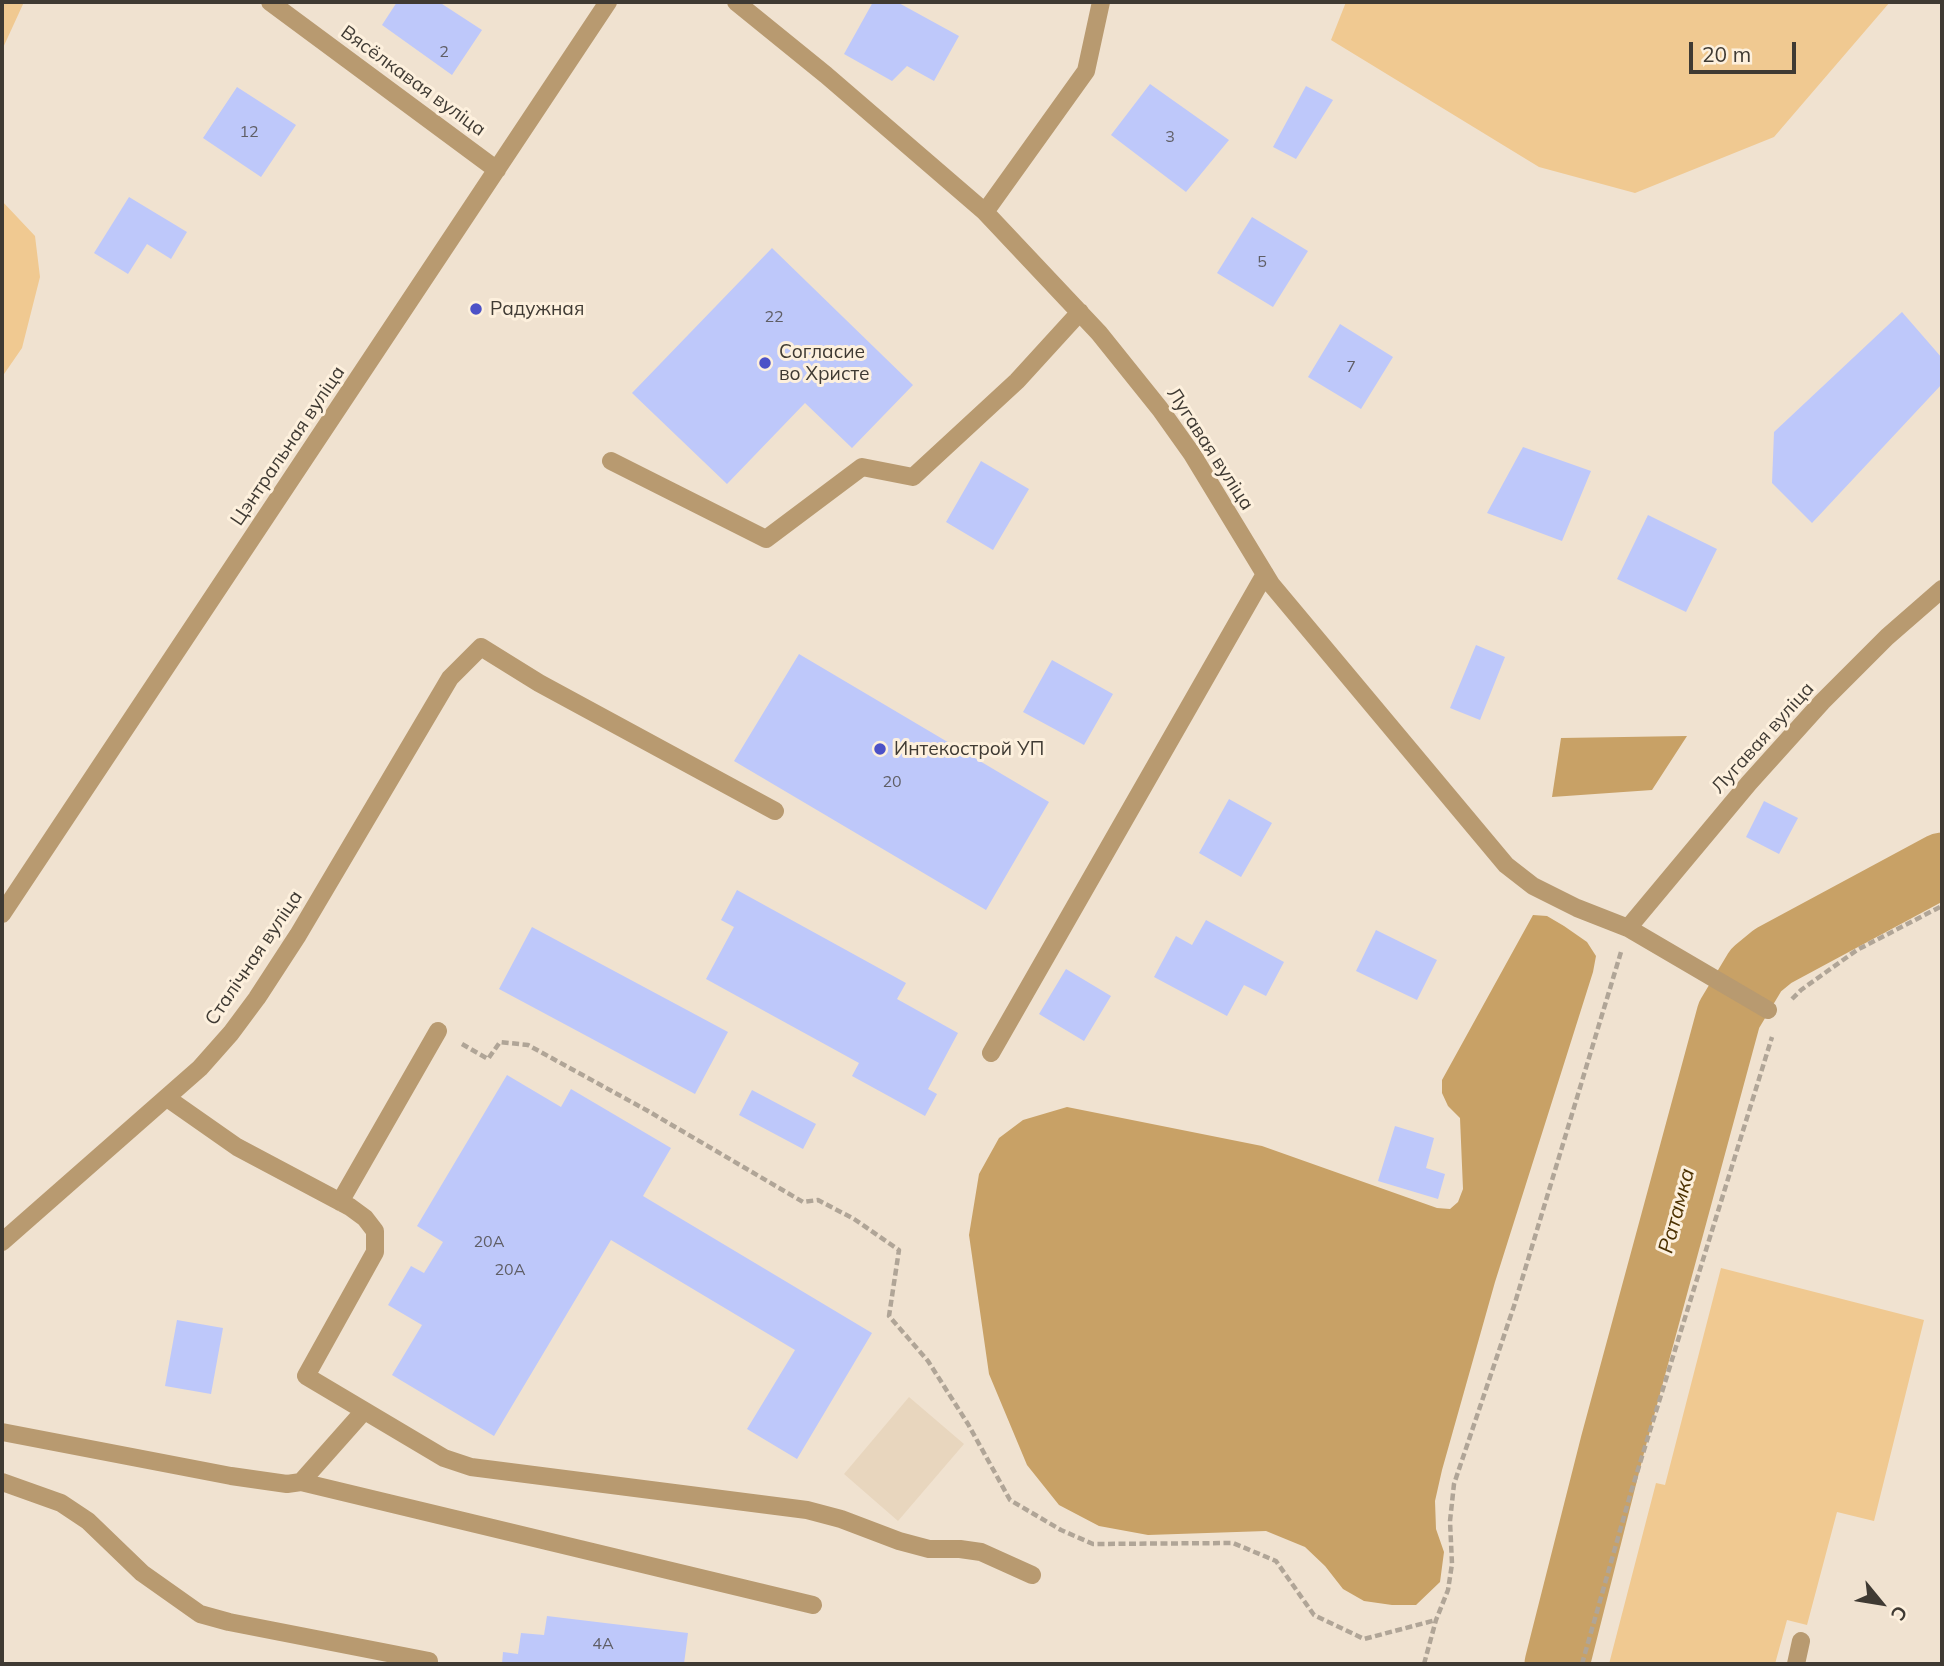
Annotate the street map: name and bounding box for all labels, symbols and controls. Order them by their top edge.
street label: Вясёлкавая вуліца [336,21,490,141]
scale bar [1692,28,1799,72]
text: 20 m [1702,41,1751,67]
house number: 2 [439,42,449,62]
house number: 12 [239,122,259,142]
house number: 3 [1165,127,1175,147]
house number: 5 [1257,252,1267,272]
place label: Радужная [490,298,584,320]
marker: Радужная [468,301,484,317]
house number: 22 [764,307,784,327]
place label: Согласие во Христе [779,341,870,385]
marker: Согласие во Христе [757,355,773,371]
house number: 7 [1346,357,1356,377]
street label: Цэнтральная вуліца [226,362,350,530]
street label: Лугавая вуліца [1162,383,1258,515]
street label: Лугавая вуліца [1707,678,1819,798]
place label: Интекострой УП [894,738,1044,760]
marker: Интекострой УП [872,741,888,757]
house number: 20 [882,772,902,792]
street label: Сталічная вуліца [201,886,307,1030]
water label: Ратамка [1654,1166,1700,1256]
house number: 20А [474,1232,504,1252]
house number: 20А [495,1260,525,1280]
north arrow [1846,1568,1916,1638]
text: С [1886,1602,1913,1625]
house number: 4А [592,1634,614,1654]

